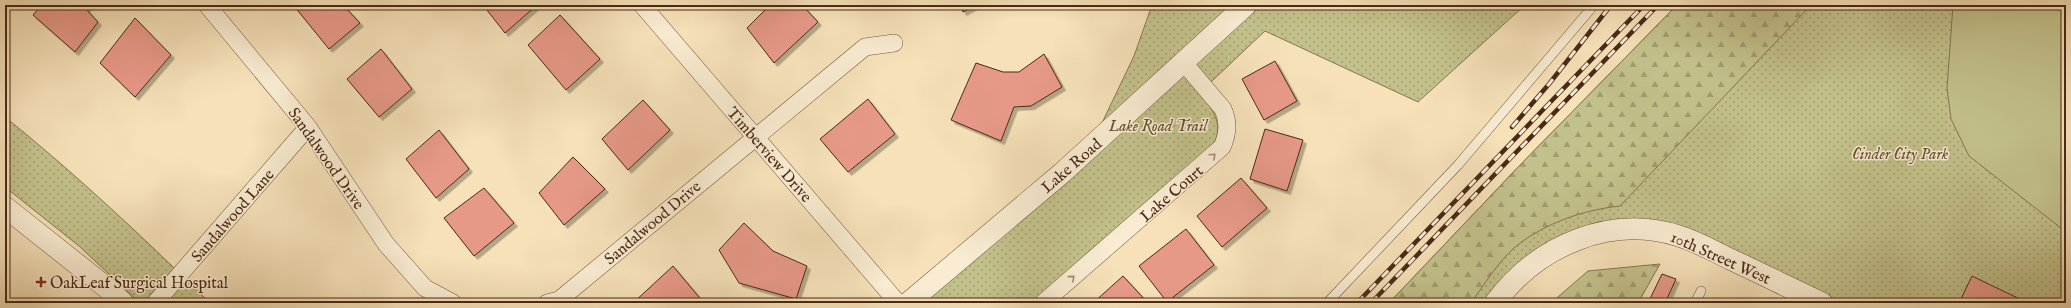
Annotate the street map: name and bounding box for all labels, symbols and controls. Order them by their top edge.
street label: Timberview Drive [722,103,815,207]
street label: Sandalwood Drive [283,104,368,214]
park label: Lake Road Trail [1108,117,1209,137]
street label: Lake Road [1038,134,1107,198]
park label: Cinder City Park [1852,145,1949,165]
one-way arrow [1208,153,1216,161]
street label: Lake Court [1137,161,1208,227]
street label: Sandalwood Lane [188,166,279,267]
street label: Sandalwood Drive [601,177,706,270]
street label: 10th Street West [1667,228,1774,290]
place label: OakLeaf Surgical Hospital [50,274,229,294]
one-way arrow [1068,275,1075,282]
marker: OakLeaf Surgical Hospital [35,276,47,288]

